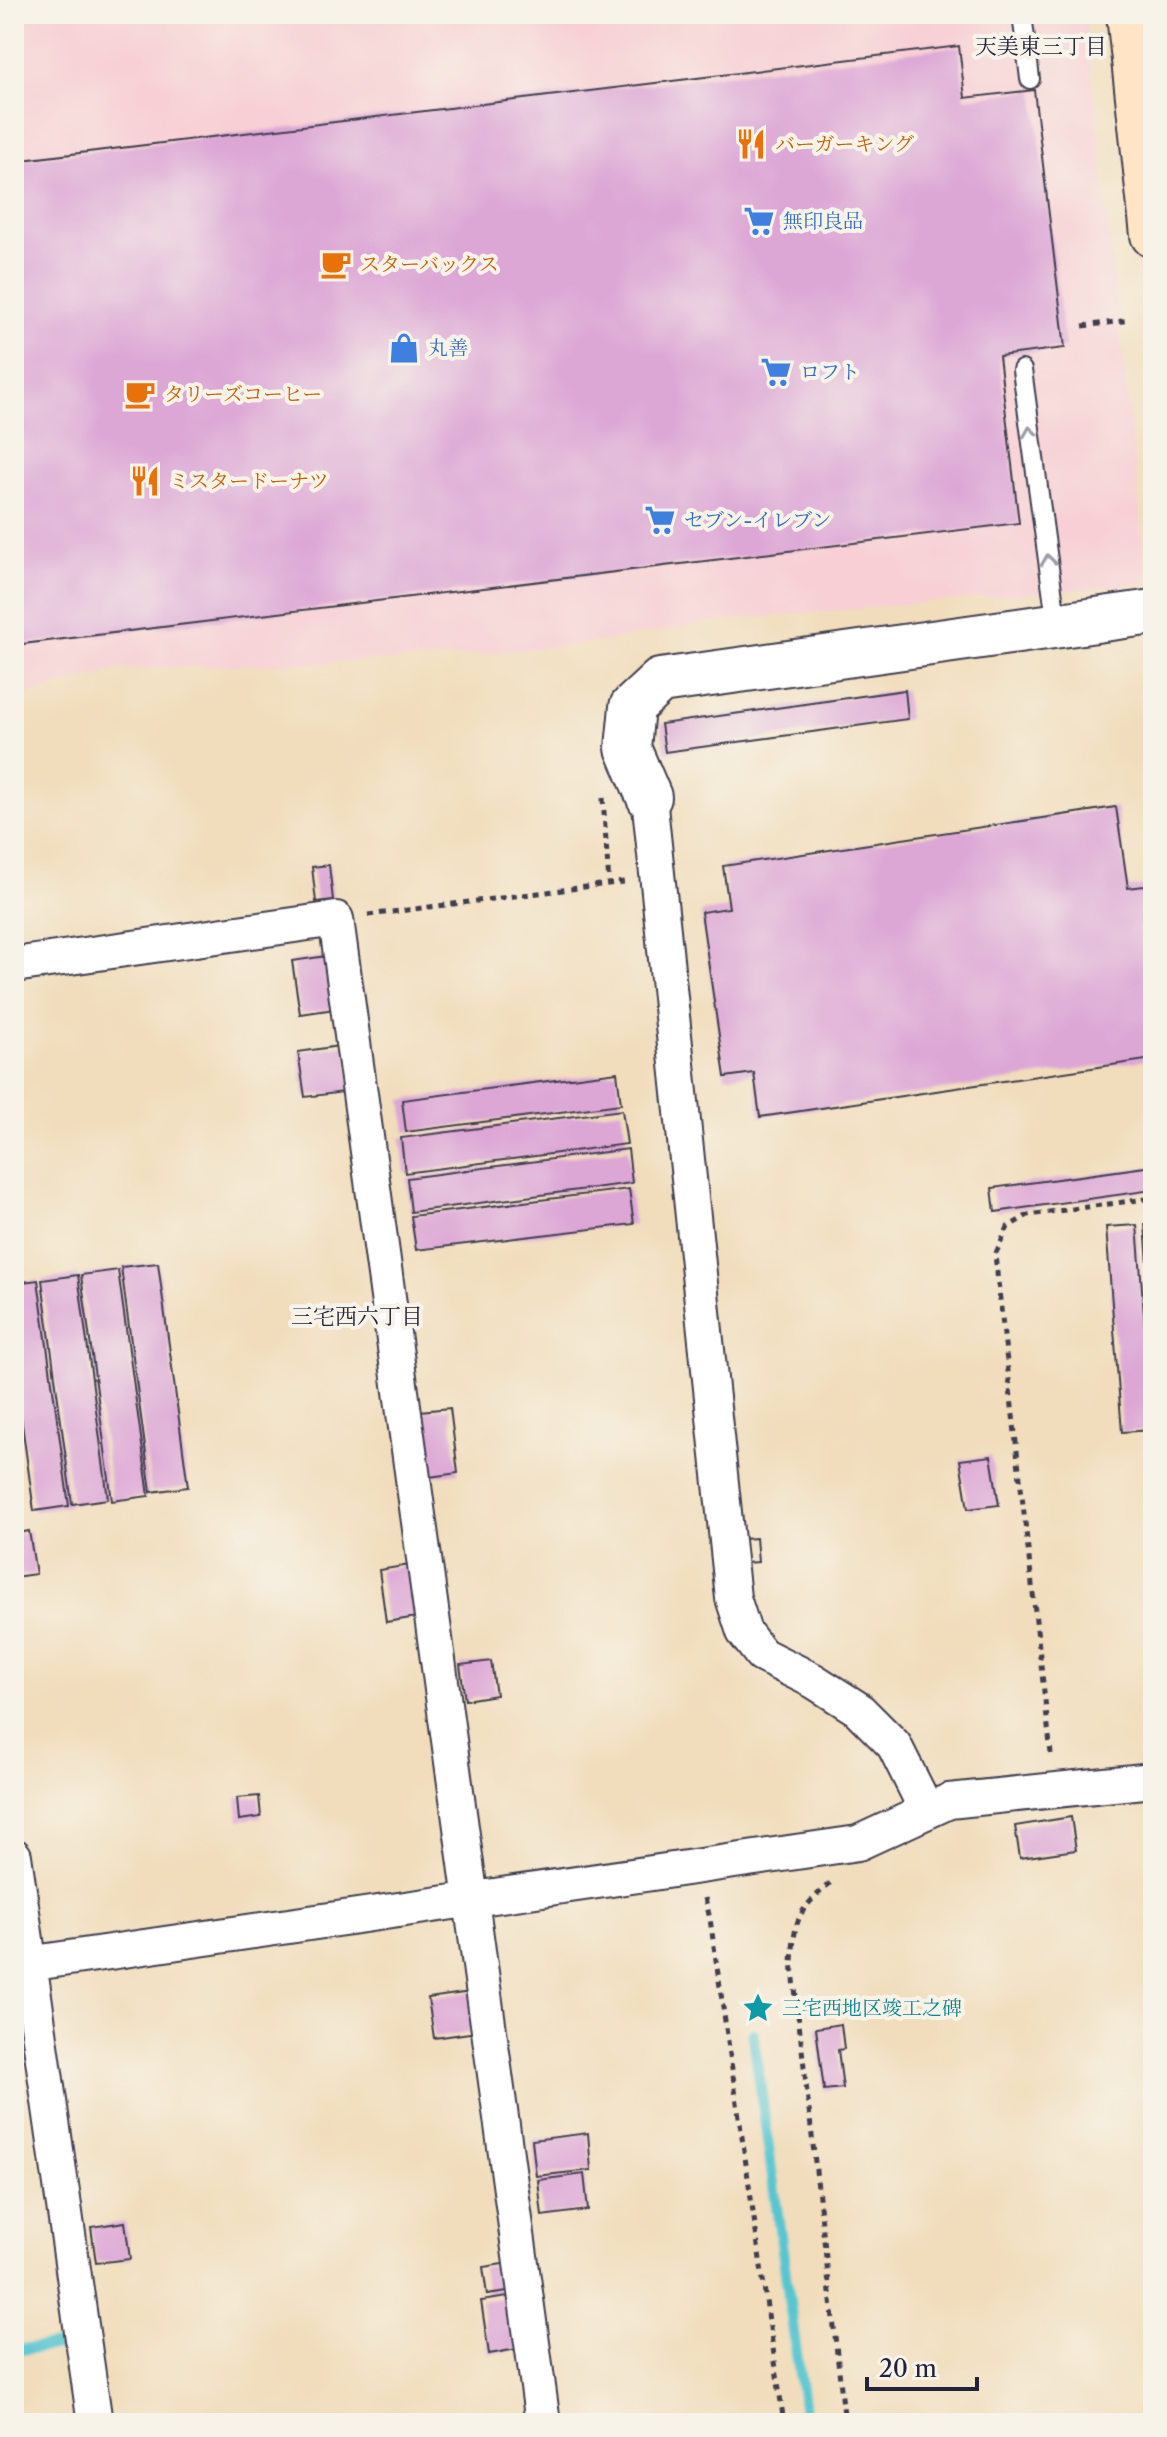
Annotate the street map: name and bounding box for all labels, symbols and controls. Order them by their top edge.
district label: 天美東三丁目 [975,33,1107,60]
restaurant icon: バーガーキング [734,127,768,161]
place label: バーガーキング [775,132,914,156]
supermarket icon: 無印良品 [742,204,776,238]
place label: 無印良品 [783,209,863,233]
cafe icon: スターバックス [319,247,353,281]
place label: スターバックス [360,252,499,276]
shop icon: 丸善 [387,331,421,365]
place label: 丸善 [428,336,468,360]
supermarket icon: ロフト [759,355,793,389]
place label: ロフト [800,360,860,384]
cafe icon: タリーズコーヒー [123,377,157,411]
place label: タリーズコーヒー [164,382,322,406]
one-way arrow [1022,425,1039,439]
restaurant icon: ミスタードーナツ [128,464,162,498]
place label: ミスタードーナツ [169,469,329,493]
supermarket icon: セブン-イレブン [643,503,677,537]
place label: セブン-イレブン [684,508,832,532]
one-way arrow [1040,553,1057,567]
district label: 三宅西六丁目 [291,1303,423,1330]
place icon: 三宅西地区竣工之碑 [741,1991,775,2025]
place label: 三宅西地区竣工之碑 [782,1996,962,2020]
scale bar [867,2341,977,2391]
text: 20 m [879,2354,937,2383]

